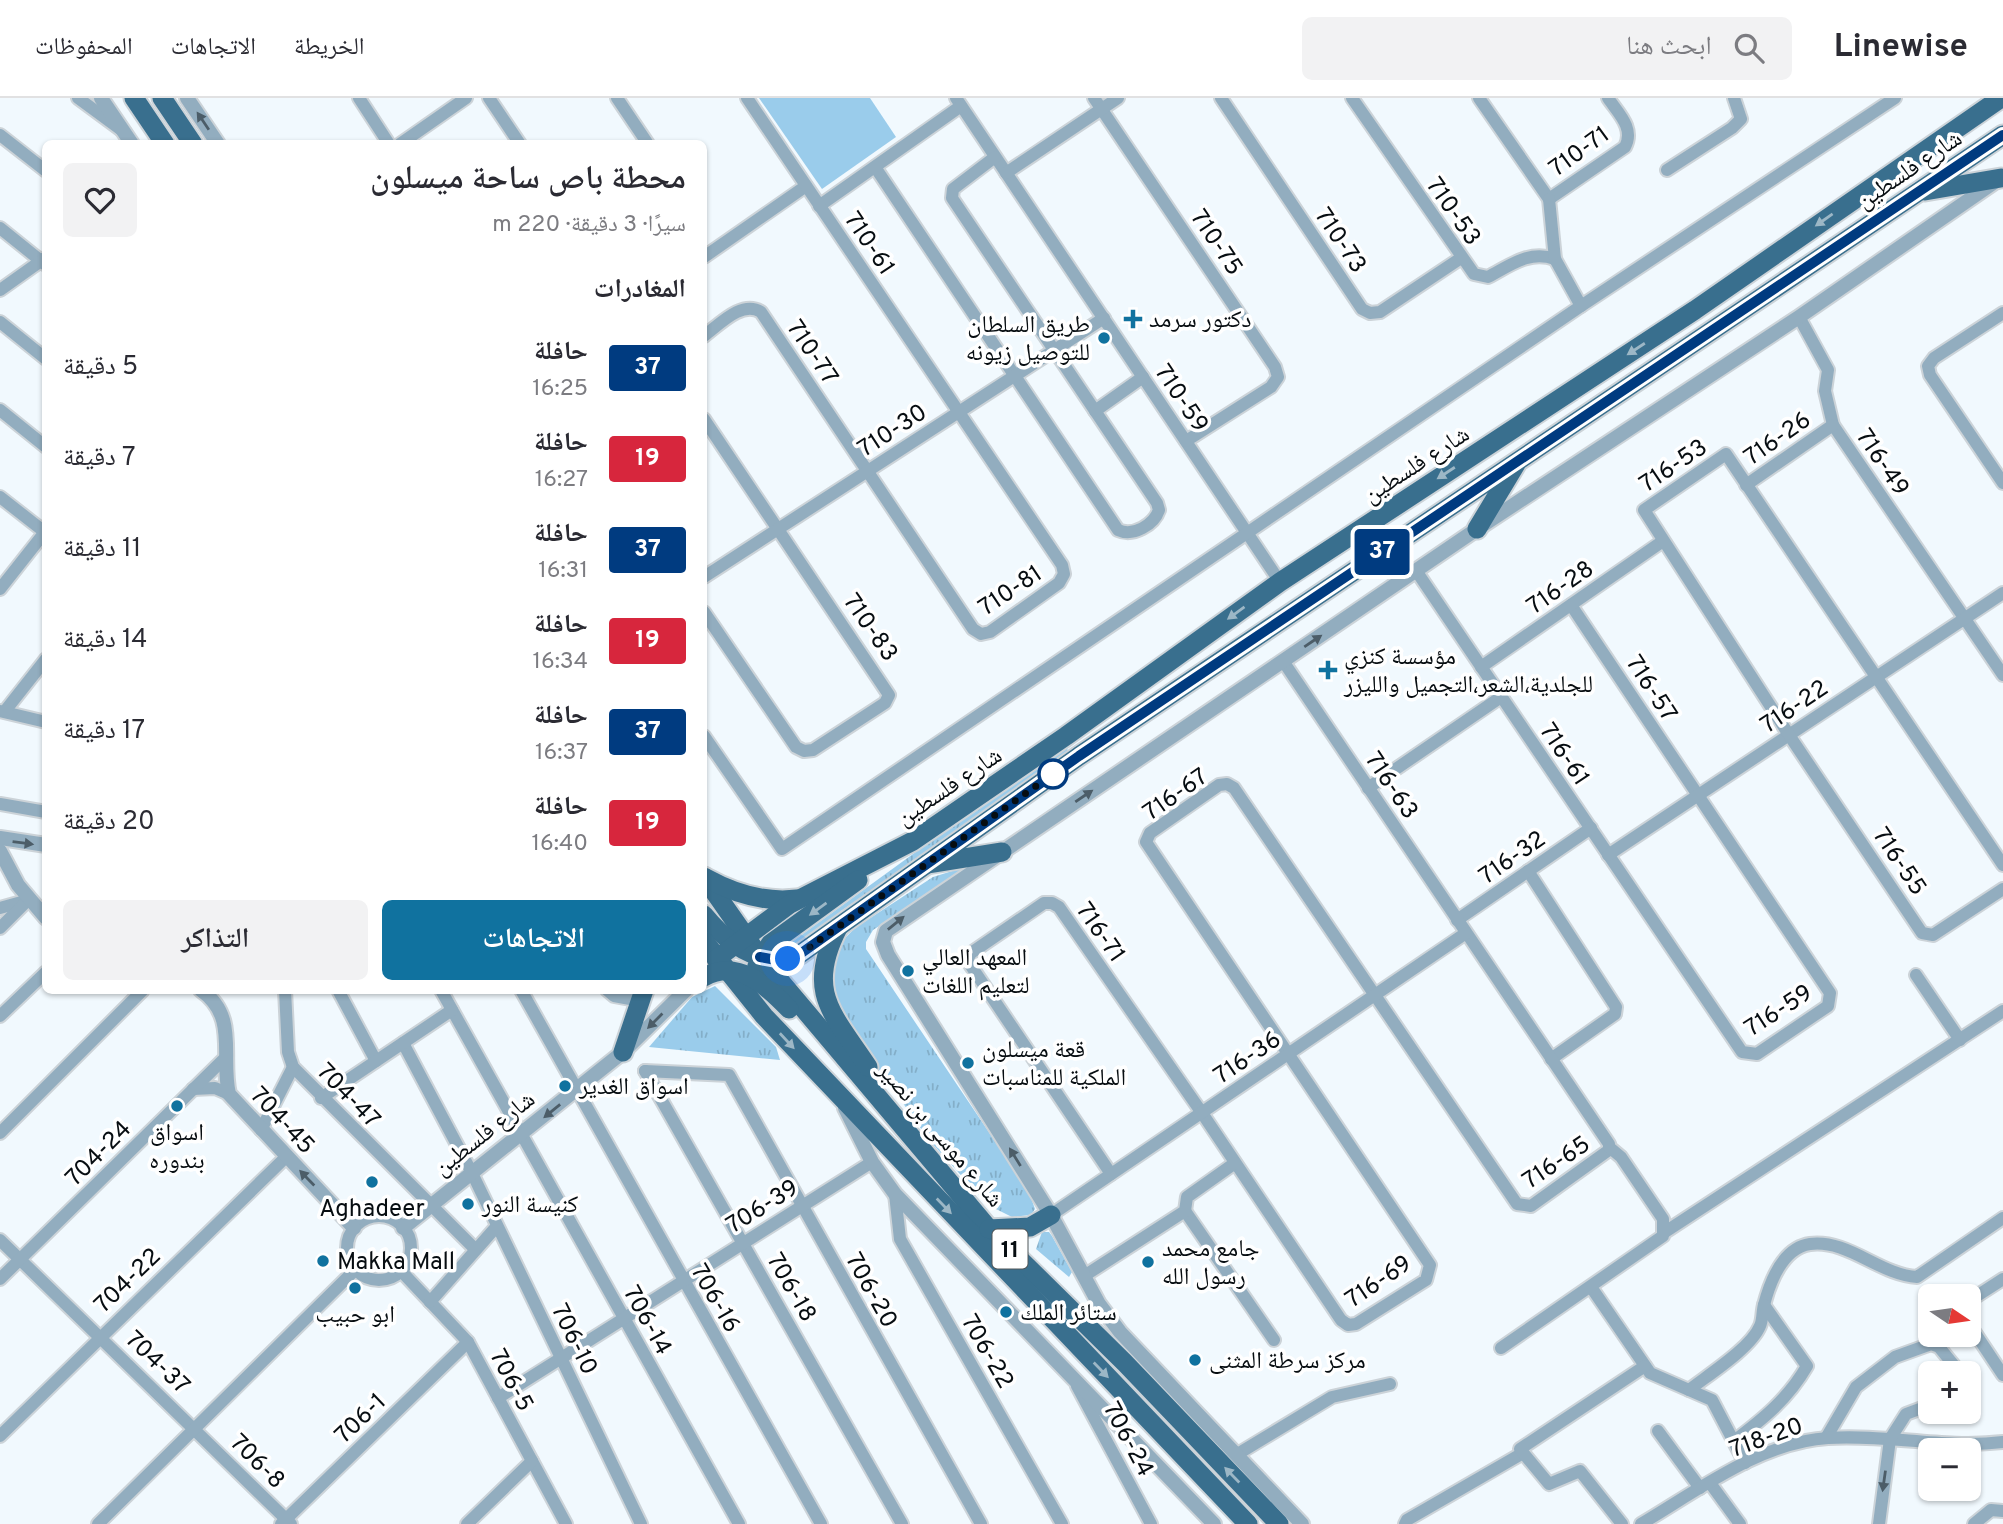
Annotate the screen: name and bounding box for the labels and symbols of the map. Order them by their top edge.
one-way arrow [196,111,209,131]
street label: 710-71 [1544,121,1616,185]
street label: شارع فلسطين [1852,124,1969,217]
street label: 710-53 [1418,172,1487,252]
street label: 710-73 [1307,203,1372,279]
street label: 710-75 [1182,204,1248,282]
street label: 710-61 [836,207,900,282]
one-way arrow [1815,213,1833,227]
place label: دكتور سرمد [1149,306,1251,336]
marker: دكتور سرمد [1123,309,1143,329]
place label: طريق السلطان للتوصيل زيونه [966,311,1090,369]
street label: 710-77 [779,315,844,391]
marker: طريق السلطان للتوصيل زيونه [1096,330,1112,346]
one-way arrow [1626,342,1646,355]
street label: 710-59 [1147,359,1214,439]
street label: 710-30 [853,398,933,465]
street label: 716-26 [1739,406,1817,473]
street label: شارع فلسطين [1358,420,1476,511]
street label: 716-49 [1848,424,1915,502]
street label: 716-53 [1635,433,1714,500]
one-way arrow [1436,467,1455,480]
line badge: 37 [1350,529,1414,575]
street label: 716-28 [1522,555,1601,622]
street label: 710-81 [974,560,1049,624]
street label: 710-83 [835,588,903,668]
one-way arrow [1227,606,1245,620]
one-way arrow [1304,634,1322,648]
place label: مؤسسة كنزي للجلدية،الشعر،التجميل والليزر [1343,643,1593,701]
street label: 716-57 [1618,650,1683,728]
marker: مؤسسة كنزي للجلدية،الشعر،التجميل والليزر [1318,660,1338,680]
street label: 716-22 [1756,674,1835,741]
street label: 716-61 [1532,718,1595,792]
street label: شارع فلسطين [892,741,1009,834]
street label: 716-63 [1357,747,1424,825]
unlabelled marker [1038,759,1068,789]
street label: 716-67 [1138,763,1214,829]
one-way arrow [1075,789,1093,803]
street label: 716-55 [1865,822,1932,902]
street label: 716-32 [1474,825,1552,892]
one-way arrow [12,837,34,848]
street label: 716-71 [1068,897,1131,969]
one-way arrow [809,902,827,916]
one-way arrow [887,916,904,931]
your location [770,941,805,976]
place label: المعهد العالي لتعليم اللغات [922,944,1030,1002]
marker: المعهد العالي لتعليم اللغات [900,963,916,979]
street label: 716-59 [1740,979,1819,1045]
one-way arrow [646,1013,663,1030]
street label: 716-36 [1209,1025,1287,1092]
one-way arrow [779,1032,795,1049]
place label: قعة ميسلون الملكية للمناسبات [982,1036,1126,1094]
street label: شارع موسى بن نصير [869,1055,1009,1214]
marker: قعة ميسلون الملكية للمناسبات [960,1055,976,1071]
street label: 704-47 [309,1058,386,1135]
place label: اسواق الغدير [578,1073,689,1103]
marker: اسواق الغدير [557,1078,573,1094]
street label: 704-45 [243,1081,320,1161]
street label: شارع فلسطين [428,1086,542,1184]
marker: اسواق بندوره [169,1098,185,1114]
one-way arrow [543,1103,560,1118]
street label: 704-24 [60,1115,139,1194]
place label: اسواق بندوره [149,1119,205,1177]
street label: 716-65 [1518,1130,1597,1197]
one-way arrow [1008,1147,1021,1167]
one-way arrow [298,1170,315,1187]
marker: Aghadeer [364,1174,380,1190]
street label: 706-39 [721,1174,805,1241]
place label: كنيسة النور [481,1191,578,1221]
place label: Aghadeer [319,1195,425,1225]
marker: كنيسة النور [460,1196,476,1212]
one-way arrow [936,1197,953,1214]
road number: 11 [992,1230,1028,1268]
place label: جامع محمد رسول الله [1162,1235,1260,1293]
street label: 704-22 [89,1242,168,1320]
place label: Makka Mall [337,1248,455,1278]
street label: 706-18 [759,1248,822,1328]
street label: 706-20 [837,1248,903,1334]
street label: 716-69 [1340,1250,1418,1316]
marker: Makka Mall [315,1253,331,1269]
marker: جامع محمد رسول الله [1140,1254,1156,1270]
street label: 706-16 [683,1259,746,1339]
marker: ابو حبيب [347,1280,363,1296]
street label: 706-14 [615,1281,677,1361]
north arrow [1918,1284,1981,1348]
street label: 706-10 [543,1299,603,1380]
place label: ستائر الملك [1020,1299,1117,1329]
place label: ابو حبيب [315,1301,395,1331]
marker: ستائر الملك [998,1304,1014,1320]
street label: 706-22 [953,1310,1019,1394]
street label: 704-37 [118,1325,195,1401]
street label: 706-5 [481,1345,539,1417]
place label: مركز سرطة المثنى [1209,1347,1366,1377]
marker: مركز سرطة المثنى [1187,1352,1203,1368]
one-way arrow [1093,1361,1109,1378]
street label: 706-1 [329,1388,393,1451]
street label: 706-24 [1095,1397,1159,1483]
street label: 718-20 [1726,1412,1808,1466]
street label: 706-8 [223,1429,290,1496]
one-way arrow [1224,1466,1240,1484]
one-way arrow [1879,1471,1890,1493]

